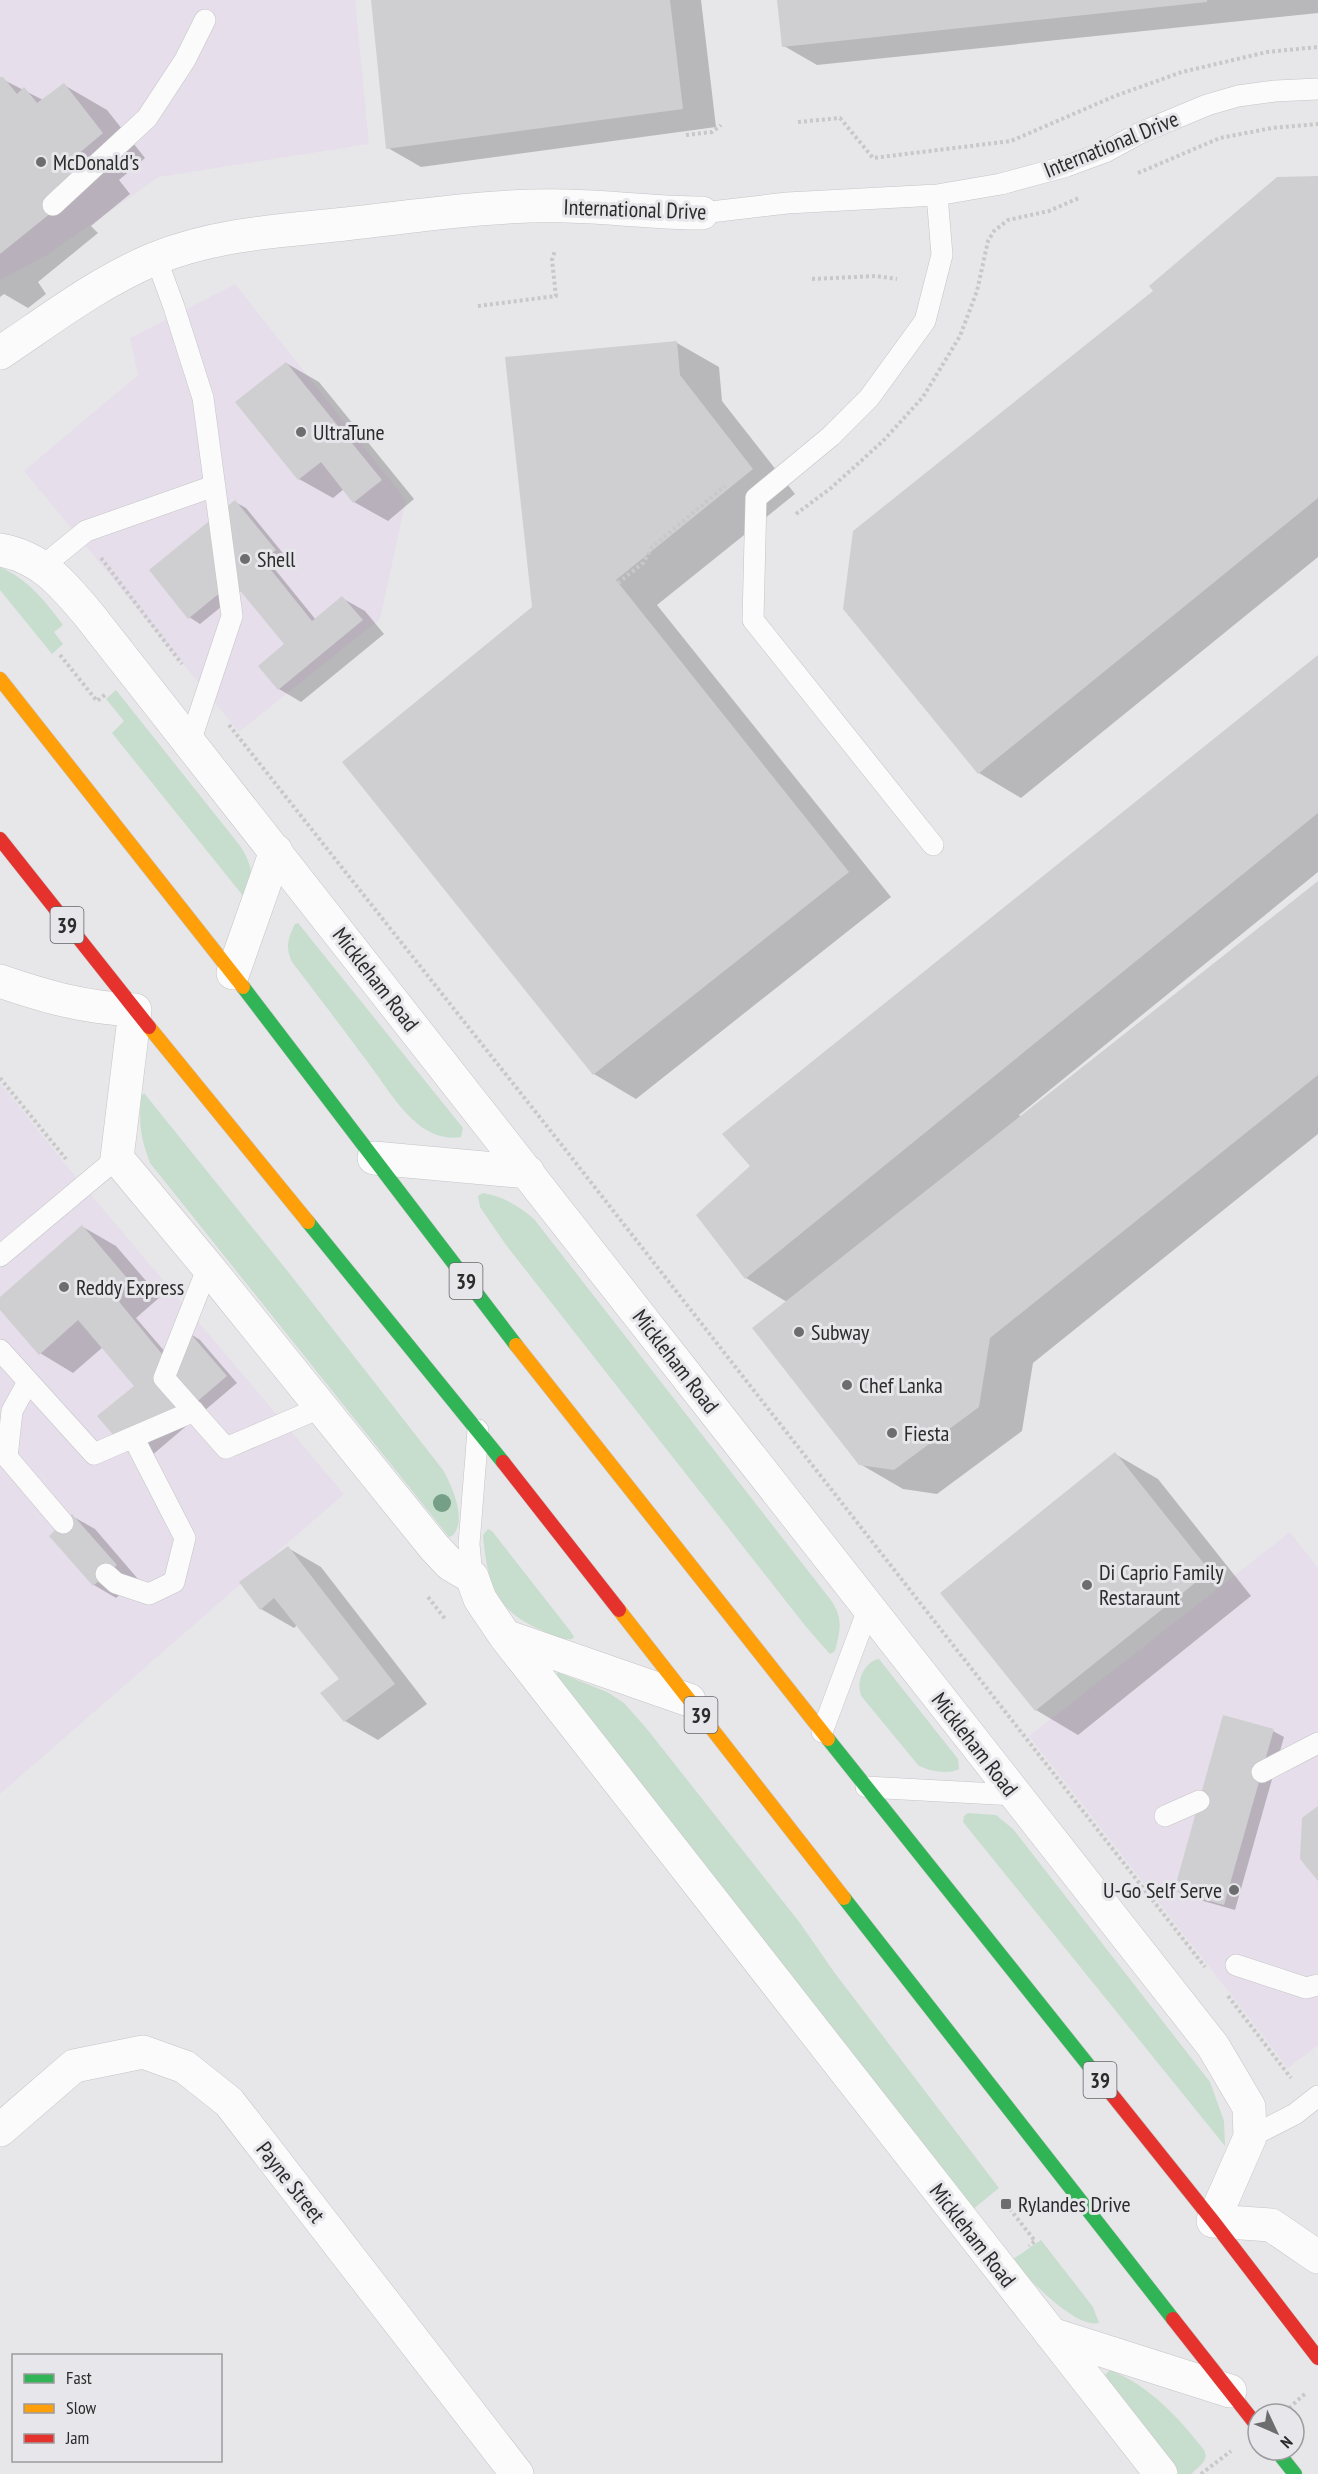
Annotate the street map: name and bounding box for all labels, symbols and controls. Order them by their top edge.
street label: International Drive [1040,104,1182,184]
place label: McDonald's [53,148,139,176]
marker: McDonald's [34,155,48,169]
street label: International Drive [563,193,707,225]
place label: UltraTune [313,418,385,446]
marker: UltraTune [294,425,308,439]
place label: Shell [257,545,296,573]
marker: Shell [238,552,252,566]
road number: 39 [50,907,84,943]
street label: Mickleham Road [327,921,425,1037]
road number: 39 [450,1263,482,1299]
place label: Reddy Express [76,1273,184,1301]
marker: Reddy Express [57,1280,71,1294]
street label: Mickleham Road [627,1303,725,1419]
place label: Subway [811,1318,870,1346]
marker: Subway [792,1325,806,1339]
place label: Chef Lanka [859,1371,943,1399]
marker: Chef Lanka [840,1378,854,1392]
place label: Fiesta [904,1419,949,1447]
marker: Fiesta [885,1426,899,1440]
place label: Di Caprio Family Restaraunt [1099,1558,1224,1611]
marker: Di Caprio Family Restaraunt [1080,1578,1094,1592]
street label: Mickleham Road [926,1686,1024,1802]
road number: 39 [684,1697,718,1733]
place label: U-Go Self Serve [1103,1876,1222,1904]
marker: U-Go Self Serve [1227,1883,1241,1897]
road number: 39 [1084,2062,1116,2098]
street label: Payne Street [251,2136,331,2228]
street label: Mickleham Road [924,2177,1022,2293]
place label: Rylandes Drive [1018,2190,1131,2218]
marker: Rylandes Drive [999,2197,1013,2211]
legend [12,2354,222,2462]
text: Fast [66,2366,92,2389]
text: Slow [66,2396,97,2419]
north arrow [1246,2402,1306,2462]
text: Jam [65,2426,89,2449]
text: N [1277,2432,1297,2452]

